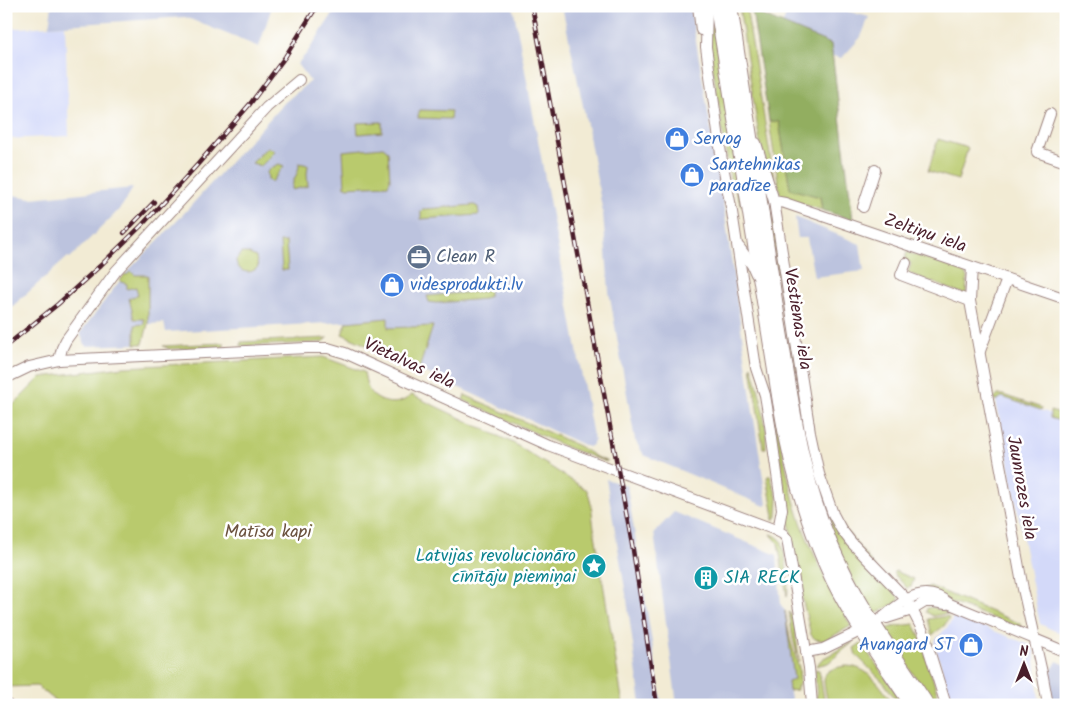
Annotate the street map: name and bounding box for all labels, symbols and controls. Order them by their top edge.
place label: Servog [694,125,742,154]
shop icon: Servog [664,126,690,152]
place label: Santehnikas paradīze [709,151,801,201]
shop icon: Santehnikas paradīze [679,162,705,188]
street label: Zeltiņu iela [880,206,970,262]
place label: Clean R [436,243,495,272]
office icon: Clean R [406,244,432,270]
street label: Vestienas iela [775,266,819,372]
place label: videsprodukti.lv [410,271,523,300]
shop icon: videsprodukti.lv [379,272,405,298]
street label: Vietalvas iela [358,330,460,398]
street label: Jaunrozes iela [998,434,1044,542]
park label: Matīsa kapi [225,518,312,547]
place label: Latvijas revolucionāro cīnītāju piemiņai [415,542,577,592]
place icon: Latvijas revolucionāro cīnītāju piemiņai [581,553,607,579]
place label: SIA RECK [724,564,800,593]
building icon: SIA RECK [693,565,719,591]
place label: Avangard ST [859,631,955,660]
shop icon: Avangard ST [958,632,984,658]
north arrow [1000,638,1050,688]
text: N [1020,641,1029,663]

